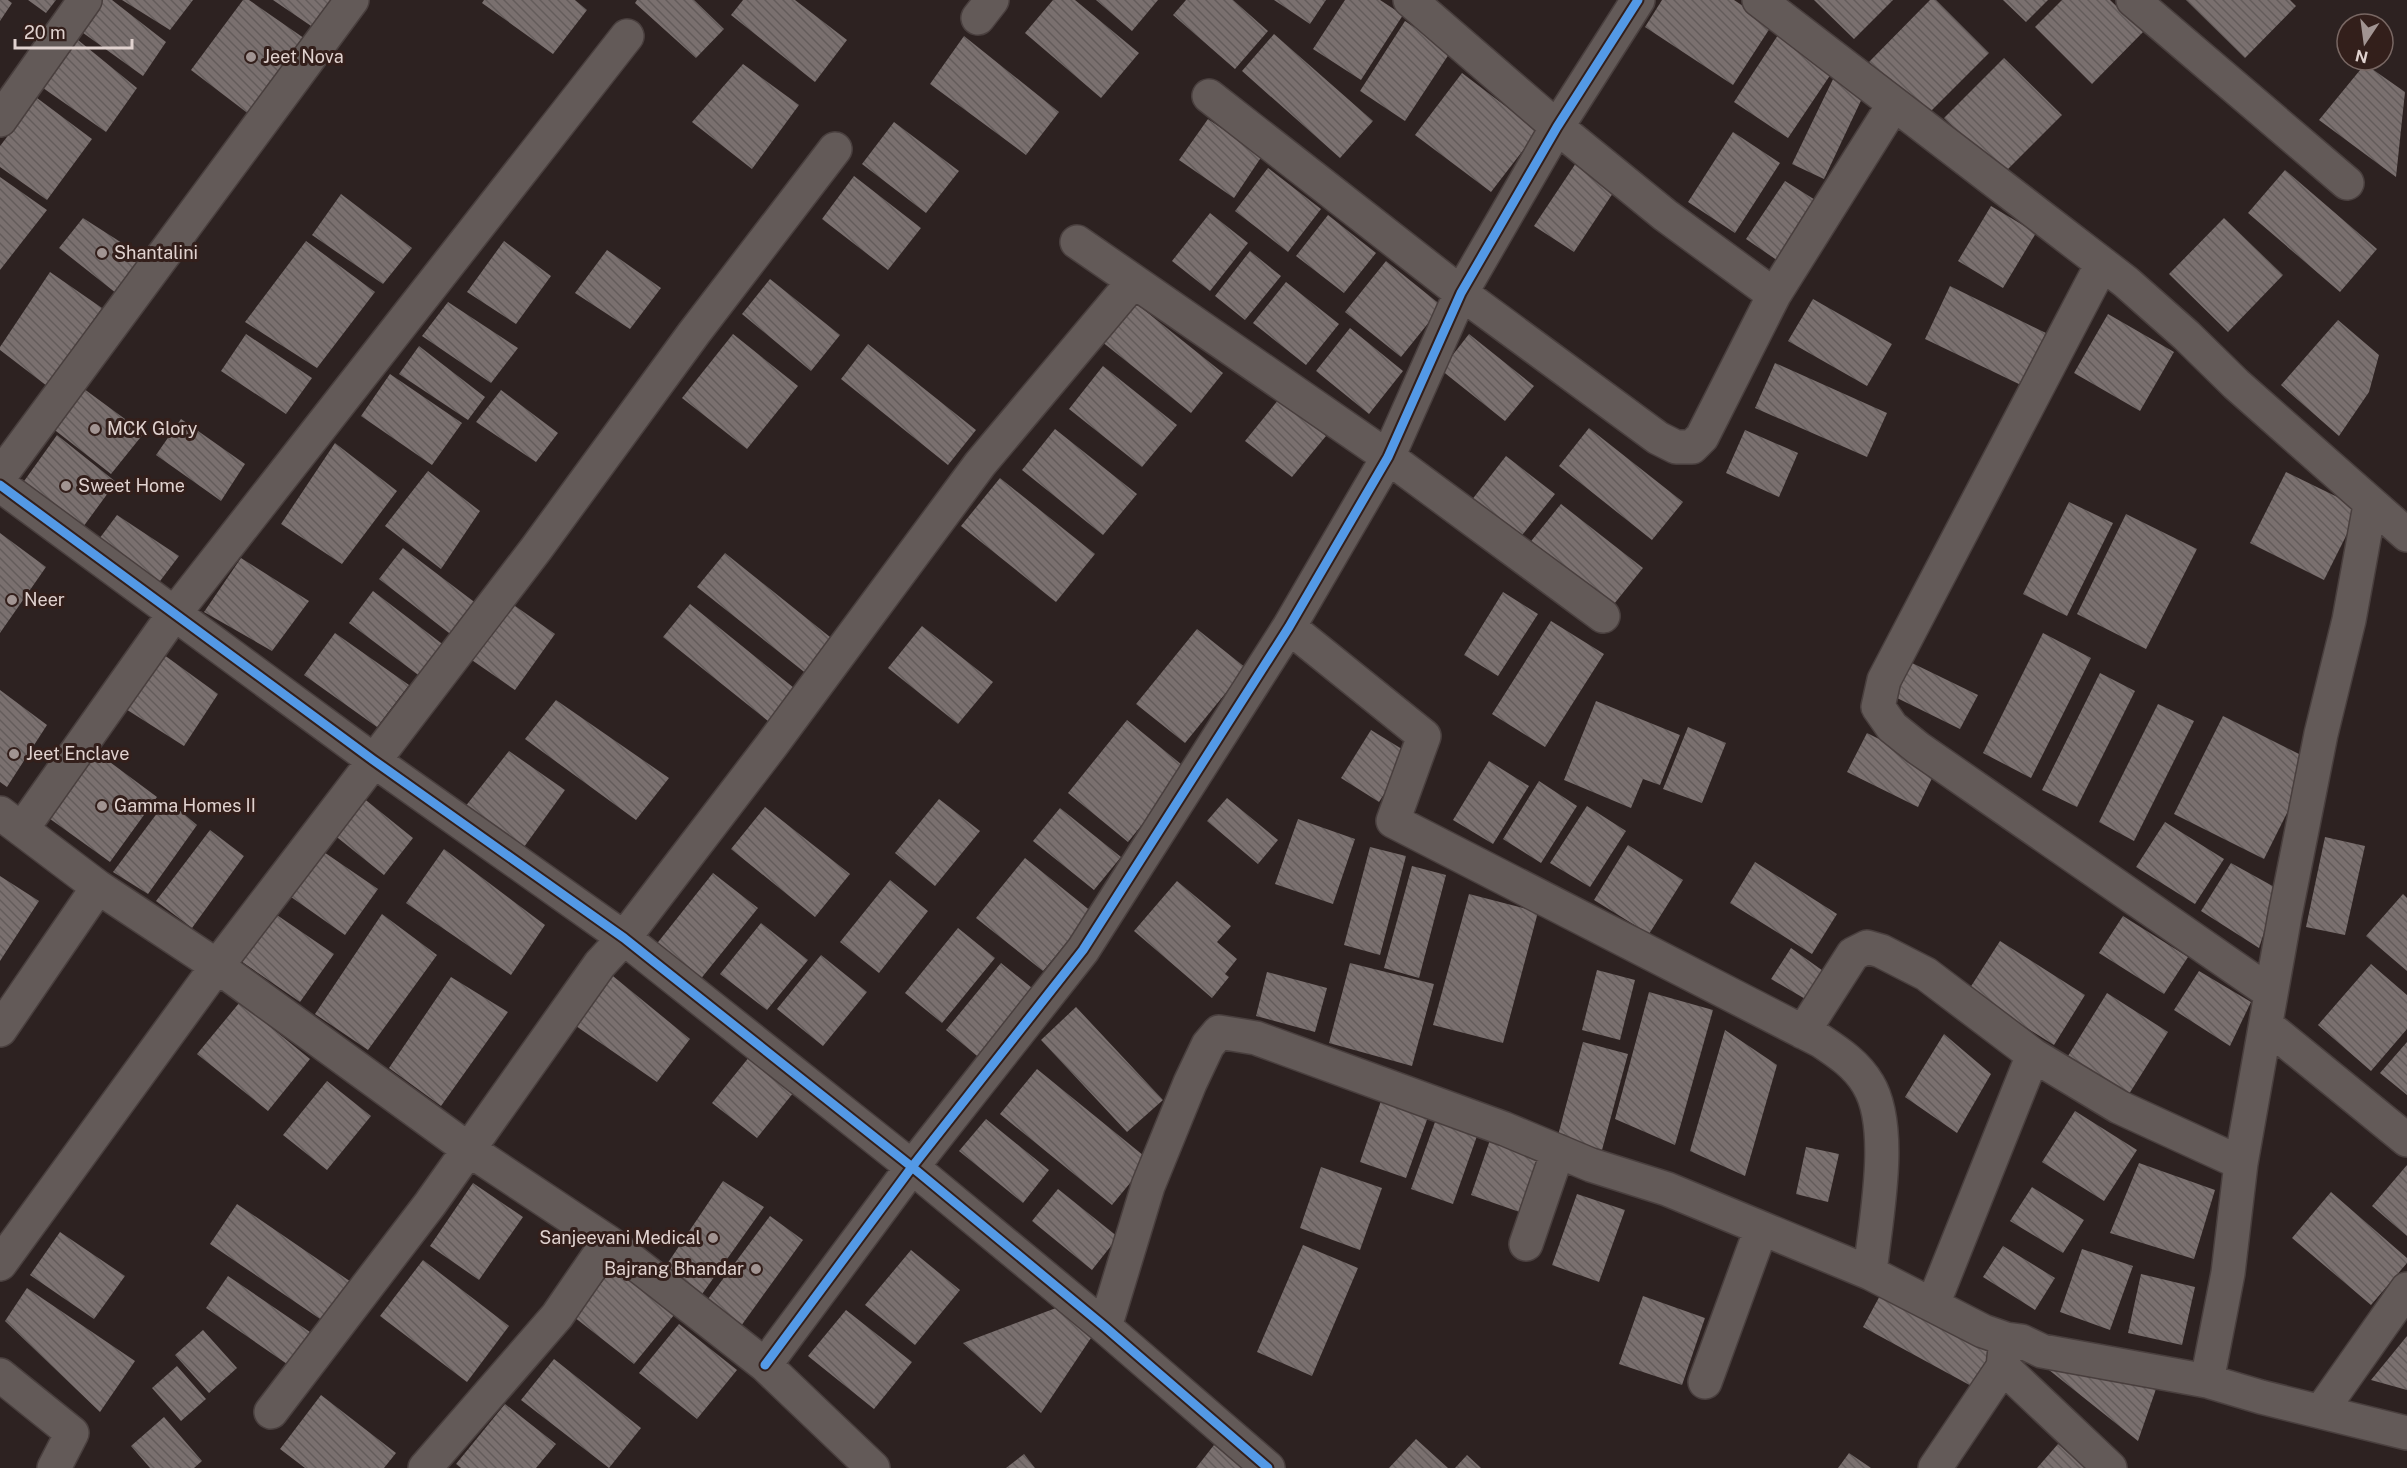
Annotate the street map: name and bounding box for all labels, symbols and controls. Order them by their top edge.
scale bar [15,12,132,50]
north arrow [2335,12,2395,72]
text: 20 m [24,22,66,43]
text: N [2354,45,2370,67]
place label: Jeet Nova [263,46,344,67]
marker: Jeet Nova [244,50,258,64]
place label: Shantalini [114,242,198,263]
marker: Shantalini [95,246,109,260]
place label: MCK Glory [107,418,198,439]
marker: MCK Glory [88,422,102,436]
place label: Sweet Home [78,475,185,496]
marker: Sweet Home [59,479,73,493]
place label: Neer [24,589,65,610]
marker: Neer [5,593,19,607]
place label: Jeet Enclave [26,743,129,764]
marker: Jeet Enclave [7,747,21,761]
place label: Gamma Homes II [114,795,256,816]
marker: Gamma Homes II [95,799,109,813]
place label: Sanjeevani Medical [539,1227,701,1248]
marker: Sanjeevani Medical [706,1231,720,1245]
place label: Bajrang Bhandar [604,1258,744,1279]
marker: Bajrang Bhandar [749,1262,763,1276]

